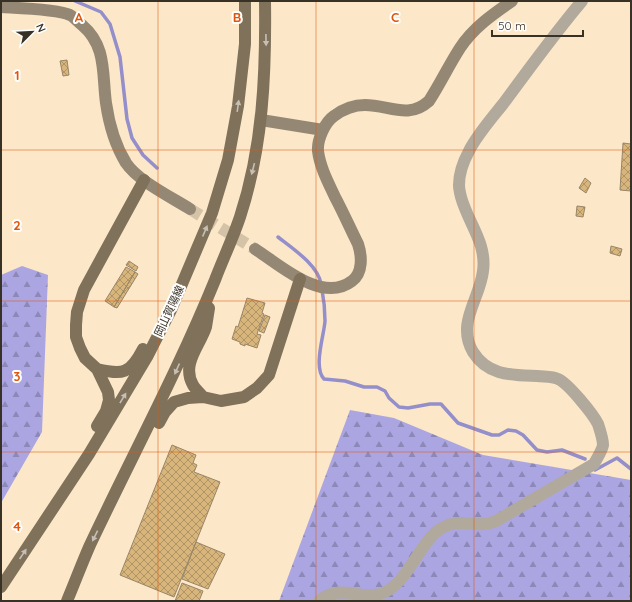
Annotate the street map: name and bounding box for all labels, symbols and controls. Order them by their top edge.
text: A [75,9,84,25]
text: B [233,9,241,25]
text: C [391,9,399,25]
north arrow [12,12,52,52]
scale bar [492,12,583,38]
text: 50 m [498,18,526,33]
text: N [33,21,49,34]
one-way arrow [263,34,269,47]
text: 1 [14,67,20,83]
one-way arrow [235,100,241,112]
one-way arrow [249,163,255,175]
text: 2 [13,217,21,233]
one-way arrow [202,224,208,236]
street label: 岡山賀陽線 [151,283,187,339]
one-way arrow [174,363,180,374]
text: 3 [14,368,21,384]
one-way arrow [120,392,127,404]
text: 4 [13,518,21,534]
one-way arrow [92,530,98,541]
one-way arrow [19,549,27,560]

